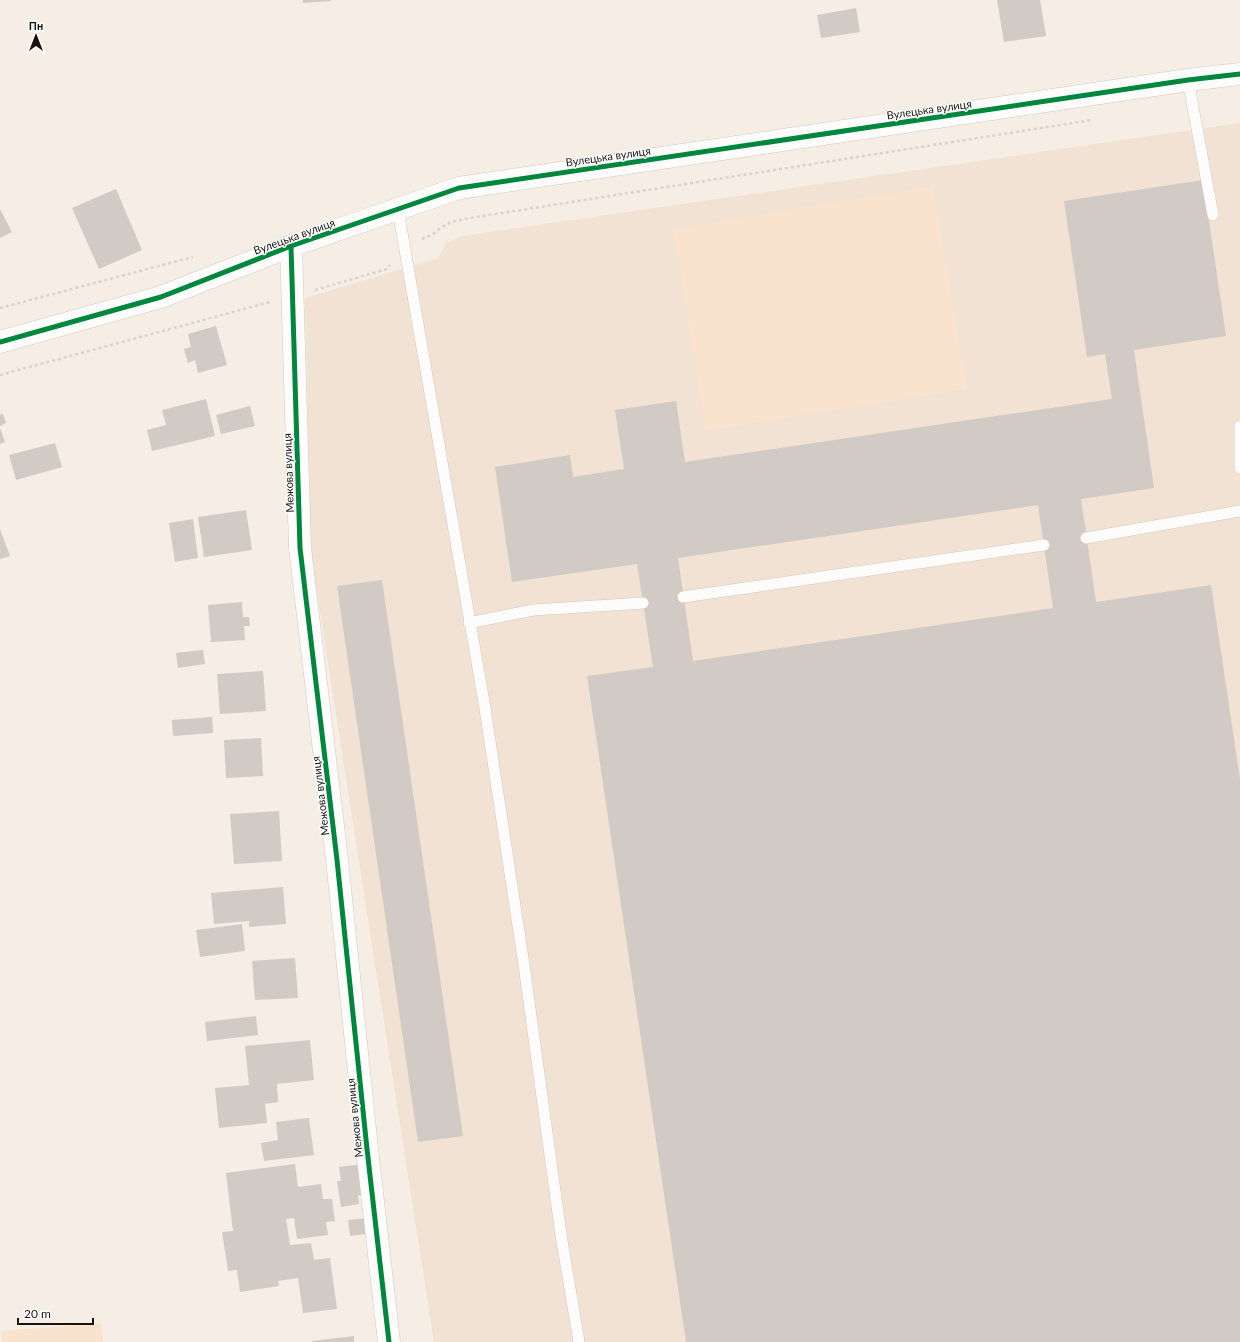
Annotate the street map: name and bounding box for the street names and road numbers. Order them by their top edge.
street label: Вулецька вулиця [886,97,972,121]
street label: Вулецька вулиця [565,144,651,168]
street label: Вулецька вулиця [252,215,336,257]
street label: Межова вулиця [280,433,296,513]
street label: Межова вулиця [309,756,331,836]
street label: Межова вулиця [343,1078,365,1158]

